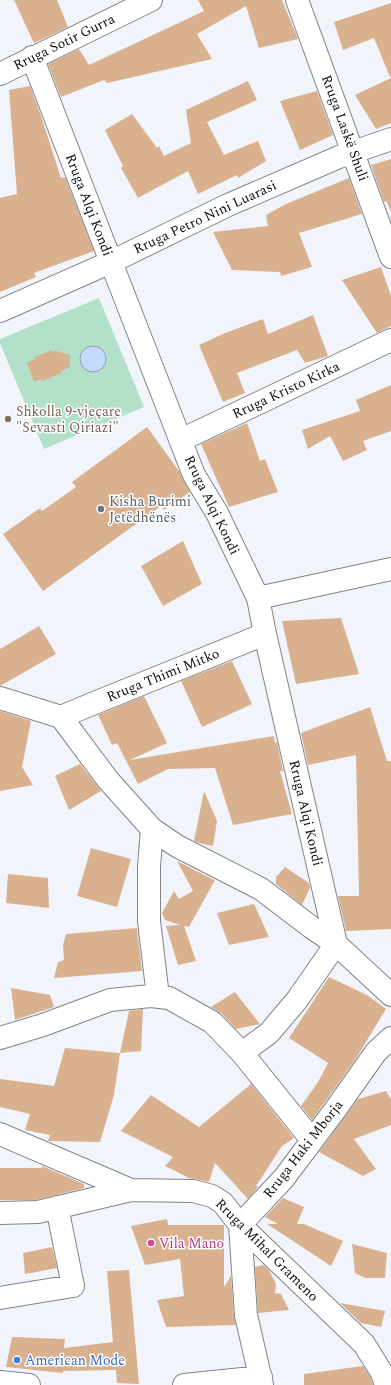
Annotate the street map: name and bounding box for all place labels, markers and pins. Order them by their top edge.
place label: Shkolla 9-vjeçare "Sevasti Qiriazi" [16,401,121,438]
marker: Shkolla 9-vjeçare "Sevasti Qiriazi" [3,414,13,424]
place label: Kisha Burimi Jetëdhënës [109,491,191,528]
marker: Kisha Burimi Jetëdhënës [96,504,106,514]
place label: Vila Mano [159,1233,224,1254]
marker: Vila Mano [146,1238,156,1248]
place label: American Mode [25,1350,125,1371]
marker: American Mode [12,1355,22,1365]

